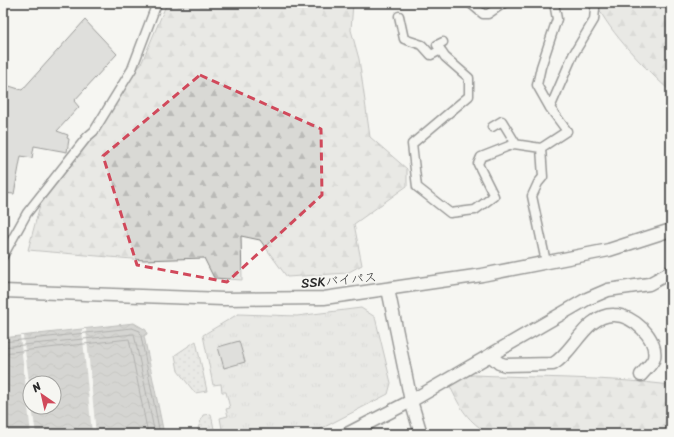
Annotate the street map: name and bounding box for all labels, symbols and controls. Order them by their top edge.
street label: SSKバイパス [300,265,378,295]
north arrow [22,375,62,415]
text: N [27,377,45,398]

